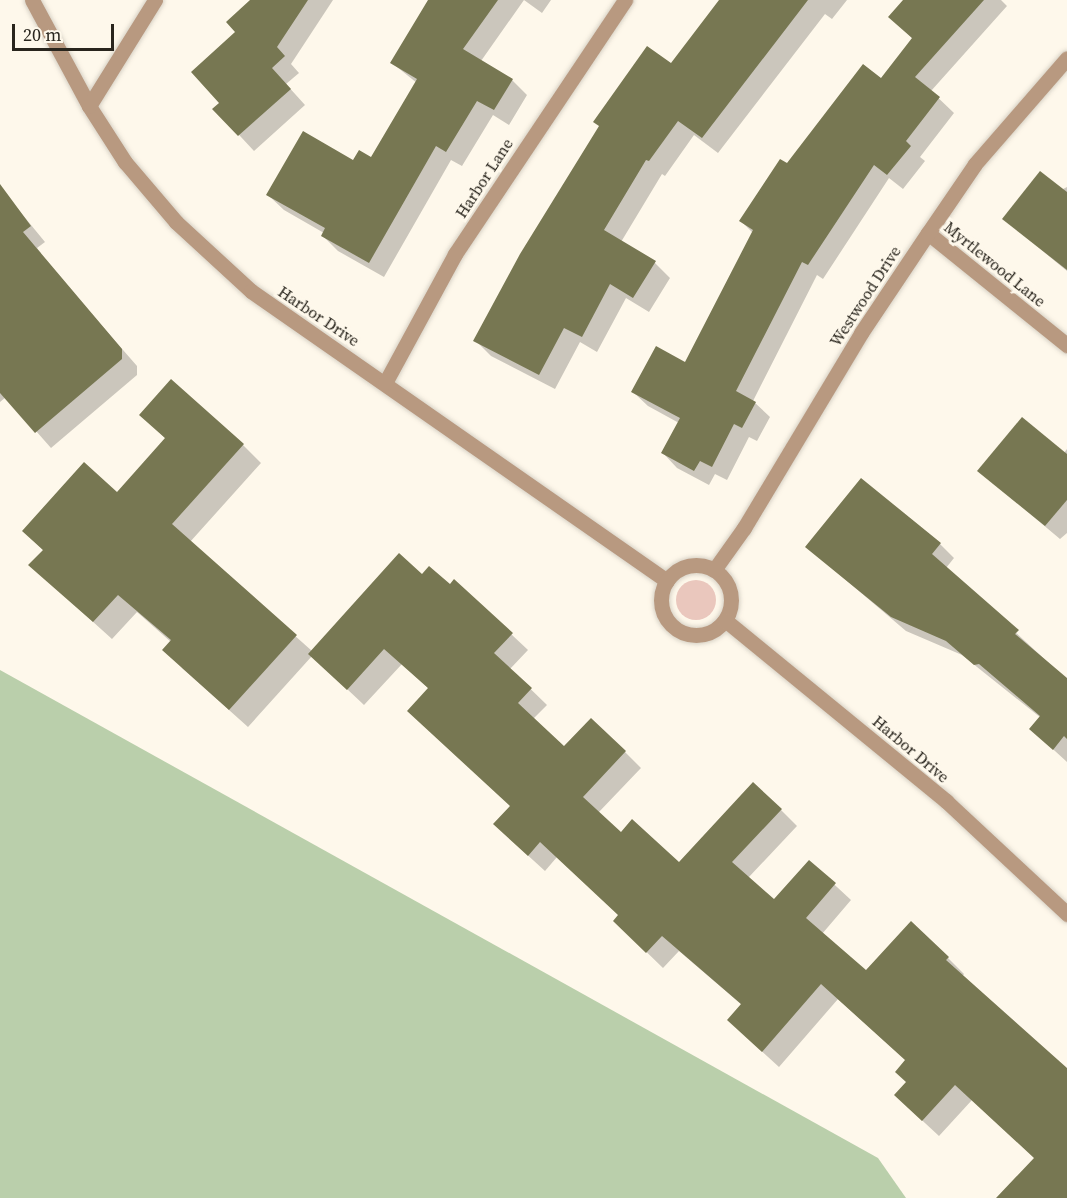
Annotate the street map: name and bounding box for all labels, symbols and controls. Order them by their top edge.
scale bar [15,12,117,50]
text: 20 m [23,22,61,47]
street label: Harbor Lane [451,135,517,221]
street label: Myrtlewood Lane [940,217,1050,311]
street label: Westwood Drive [825,242,905,350]
street label: Harbor Drive [275,282,363,350]
street label: Harbor Drive [869,711,953,787]

